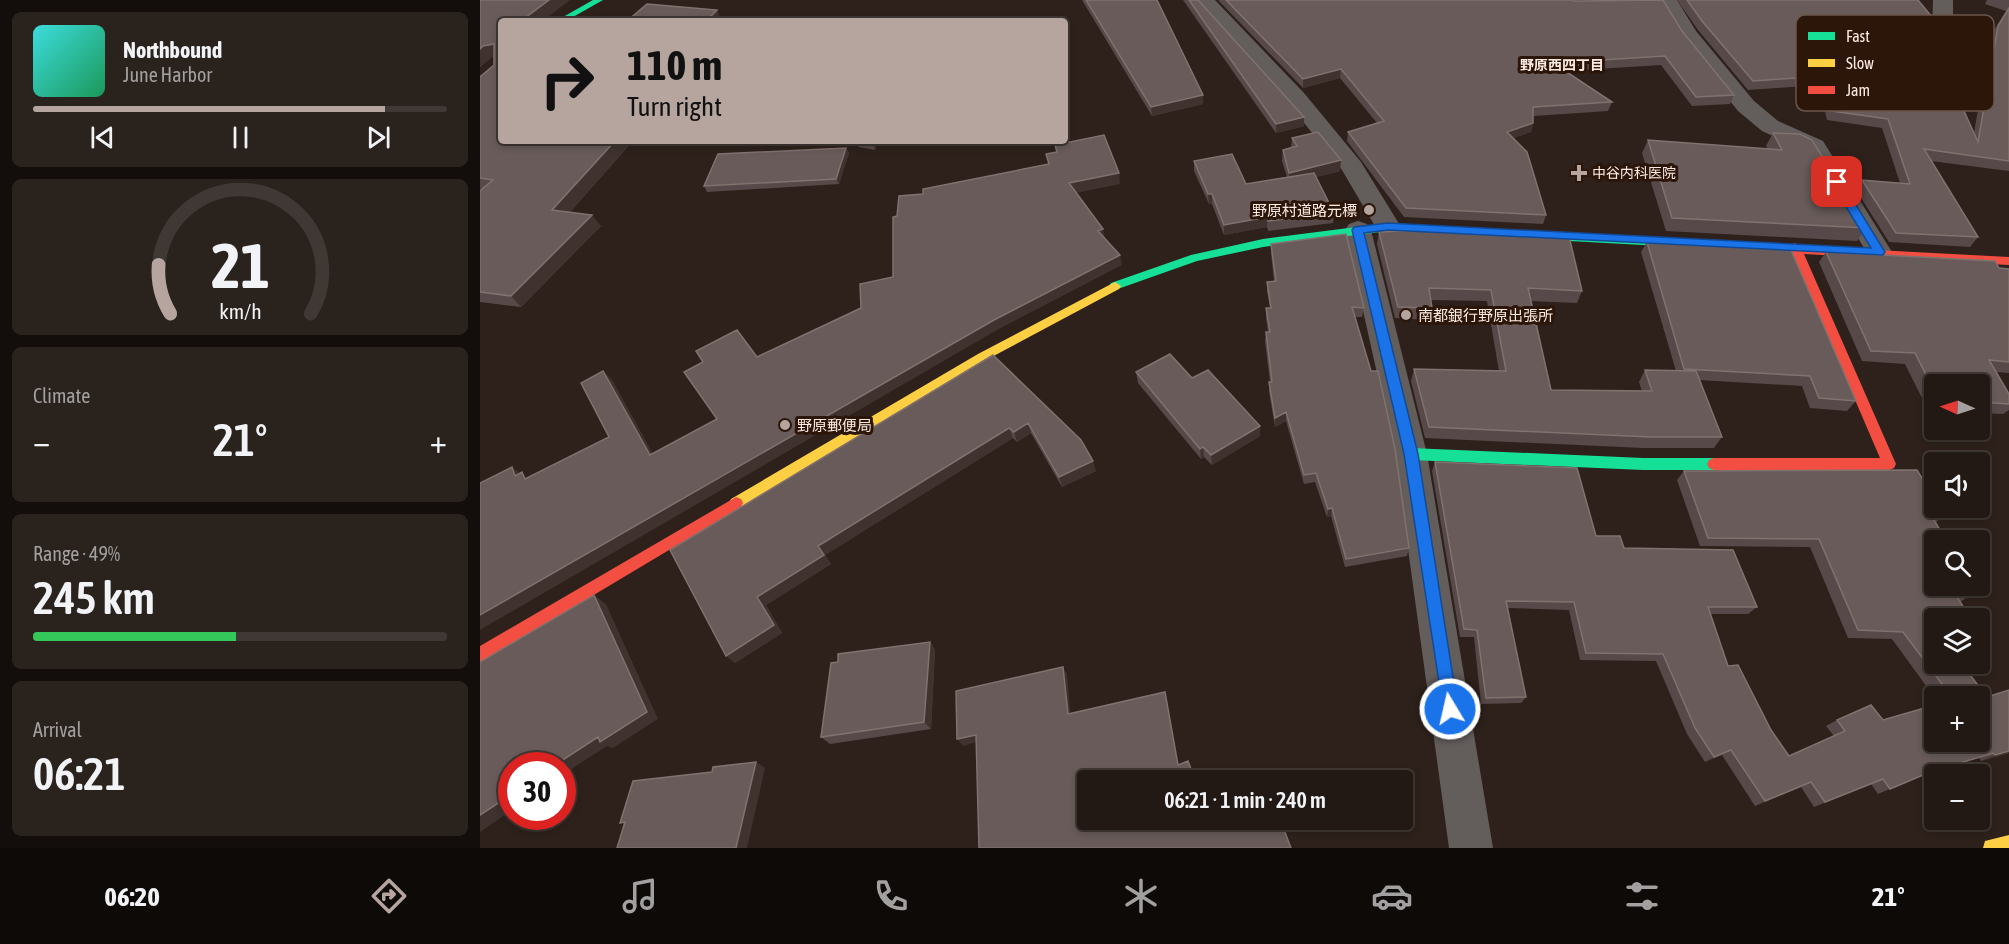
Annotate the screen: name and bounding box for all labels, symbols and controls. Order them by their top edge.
legend [1796,15,1994,111]
text: Fast [1846,27,1870,45]
text: Northbound [123,37,222,63]
text: 110 m [627,41,722,89]
icon: right [528,42,606,120]
text: Slow [1846,54,1874,72]
district label: 野原西四丁目 [1520,57,1604,73]
text: June Harbor [123,63,212,86]
text: Jam [1846,81,1870,99]
text: Turn right [627,91,722,122]
icon: previous [86,121,119,154]
icon: pause [224,121,257,154]
icon: next [362,121,395,154]
pin [1811,156,1862,207]
marker: 中谷内科医院 [1570,164,1588,182]
place label: 中谷内科医院 [1592,165,1676,181]
icon: arrive [1820,165,1853,198]
place label: 野原村道路元標 [1252,202,1357,219]
marker: 野原村道路元標 [1362,203,1376,217]
text: 21 [211,230,269,301]
text: km/h [219,299,261,324]
place label: 南都銀行野原出張所 [1418,307,1553,324]
marker: 南都銀行野原出張所 [1399,308,1413,322]
north arrow [1924,374,1990,440]
map controls [1924,374,1990,830]
text: Climate [33,384,90,407]
text: 21° [213,414,267,466]
place label: 野原郵便局 [797,417,872,434]
marker: 野原郵便局 [778,418,792,432]
text: − [33,422,50,460]
text: + [430,422,447,460]
button: sound [1924,452,1990,518]
button: search [1924,530,1990,596]
text: Range · 49% [33,542,120,565]
text: 245 km [33,572,155,624]
button: layers [1924,608,1990,674]
position arrow [1418,677,1482,741]
button: + [1924,686,1990,752]
text: Arrival [33,718,82,741]
text: 06:21 [33,748,126,800]
speed limit sign: 30 [498,752,576,830]
button: − [1924,764,1990,830]
text: 06:21 · 1 min · 240 m [1164,787,1326,813]
icon: directions [368,875,410,917]
icon: music [619,875,661,917]
icon: phone [870,875,912,917]
icon: climate [1120,875,1162,917]
icon: car [1371,875,1413,917]
icon: filters [1621,875,1663,917]
text: 06:20 [104,881,160,912]
text: 21° [1872,881,1905,912]

